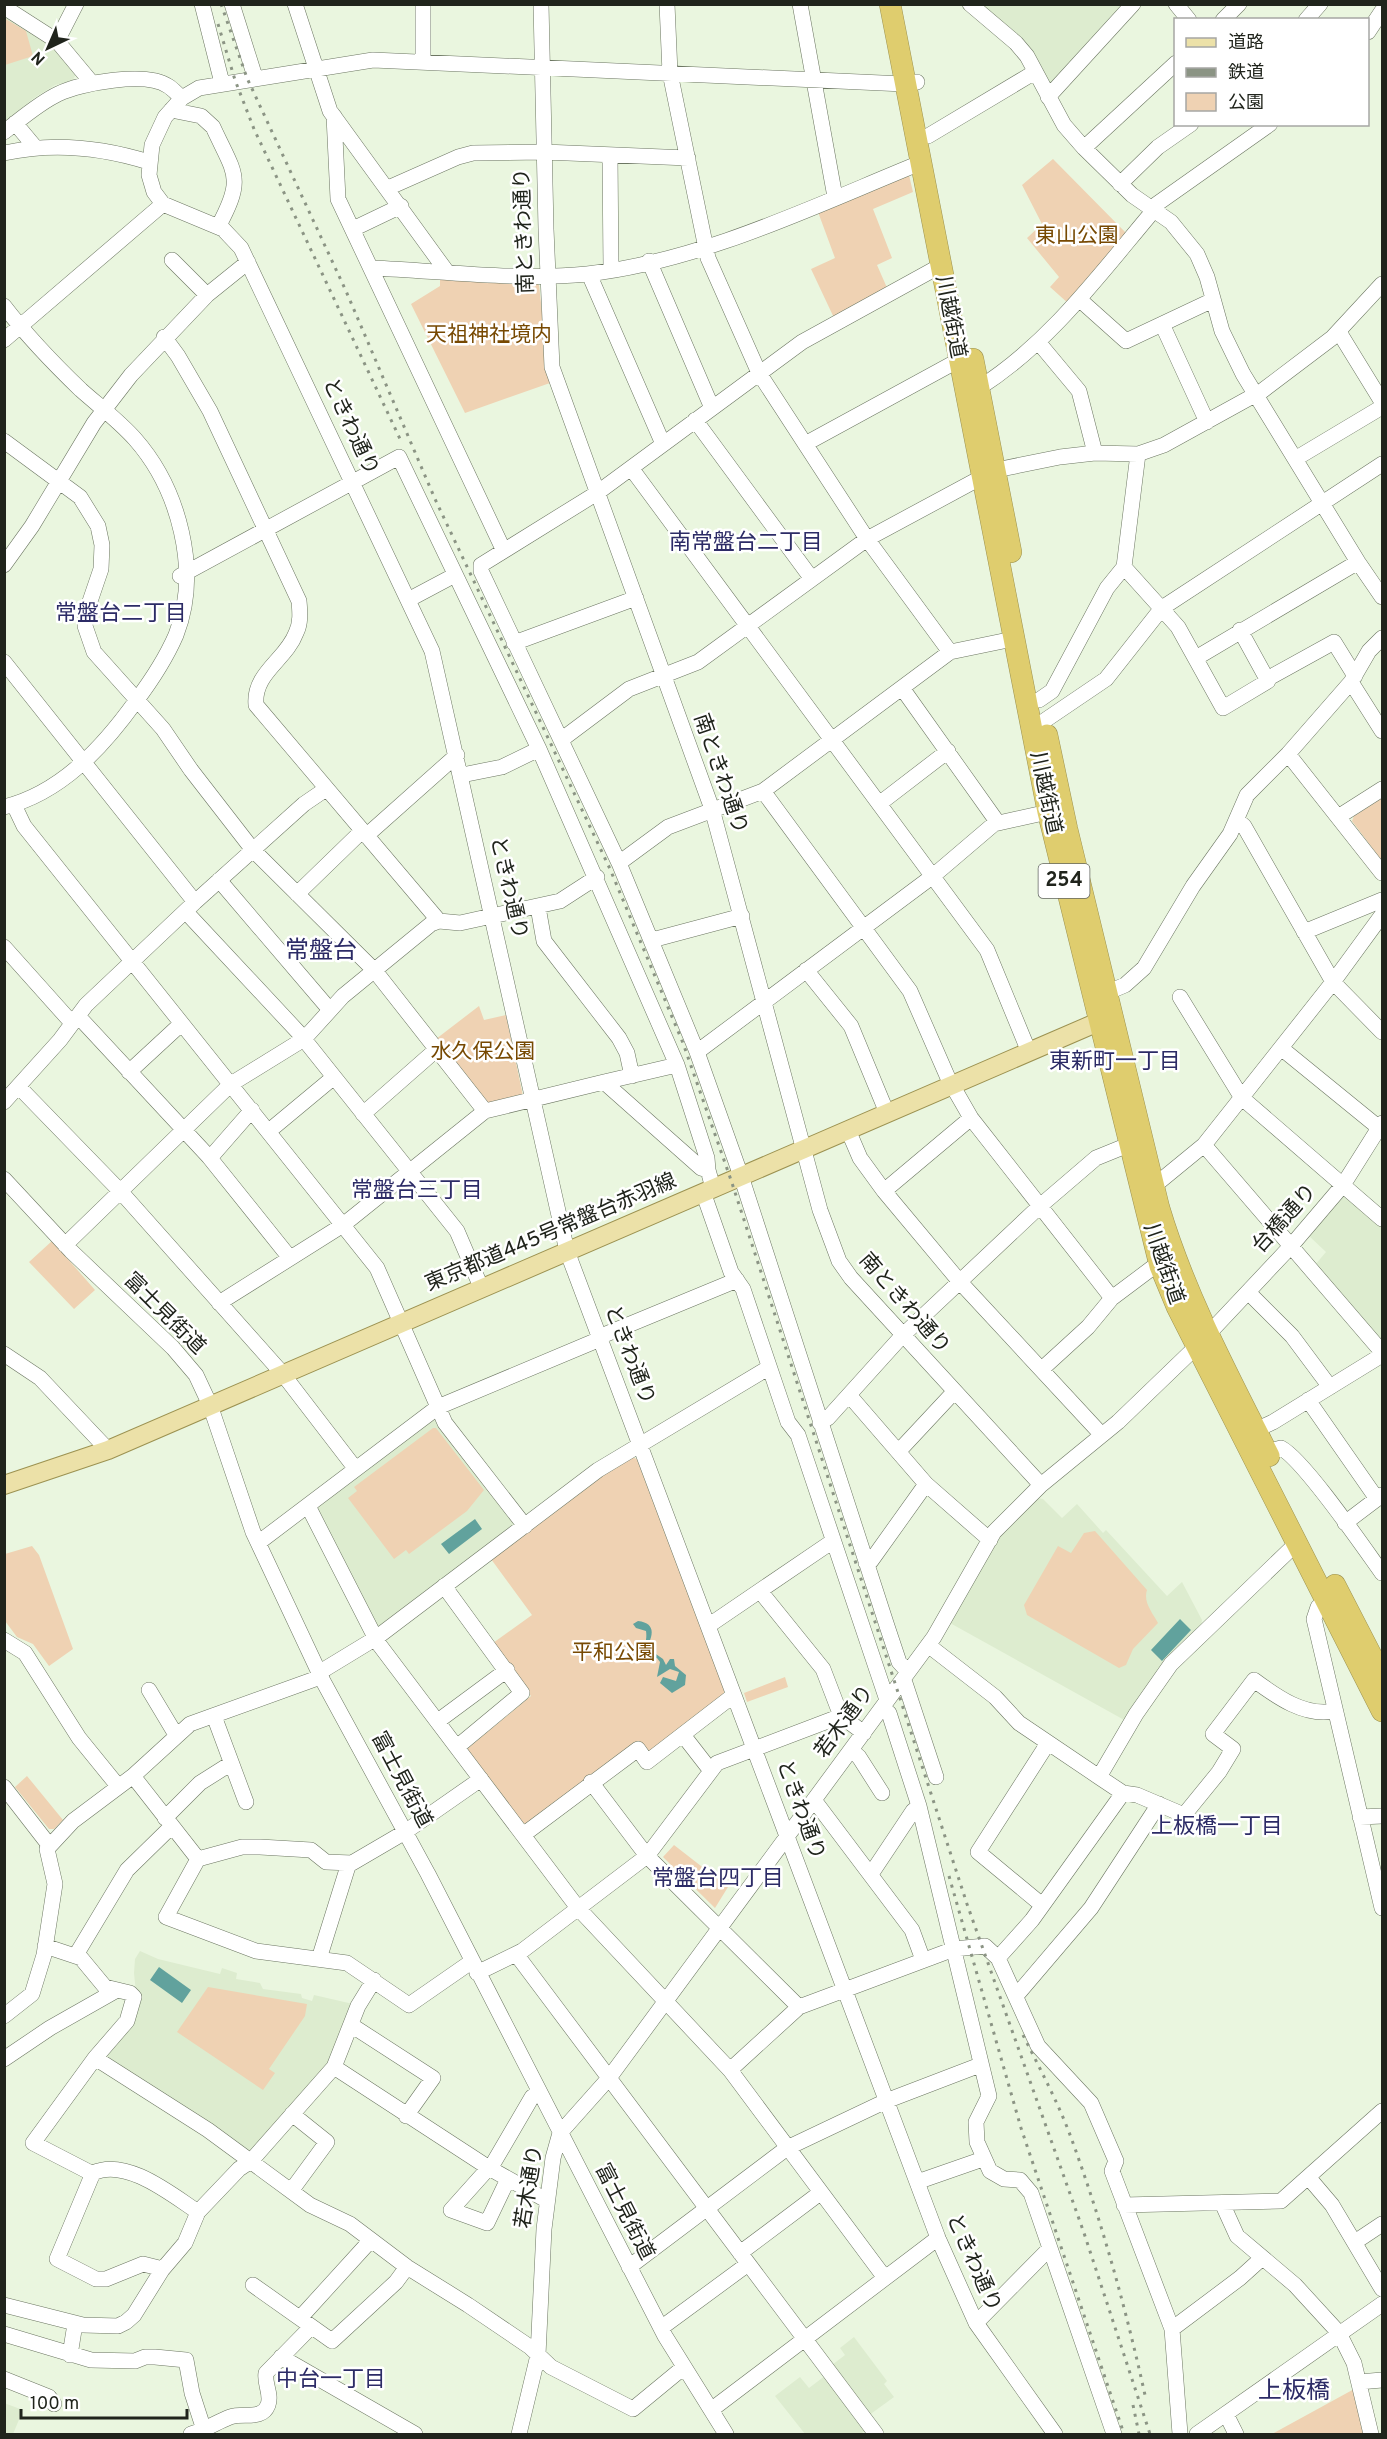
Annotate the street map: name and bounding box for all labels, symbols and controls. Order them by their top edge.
north arrow [18,18,78,78]
legend [1174,18,1369,126]
text: 道路 [1228,32,1264,55]
text: N [28,46,50,69]
text: 鉄道 [1228,62,1264,85]
text: 公園 [1228,92,1264,115]
street label: 南ときわ通り [509,168,541,294]
park label: 東山公園 [1035,223,1119,250]
street label: 川越街道 [929,273,971,361]
park label: 天祖神社境内 [426,322,552,349]
street label: ときわ通り [316,374,384,480]
district label: 南常盤台二丁目 [669,530,823,557]
district label: 常盤台二丁目 [55,601,187,628]
street label: 南ときわ通り [687,710,753,838]
street label: 川越街道 [1023,749,1067,837]
street label: ときわ通り [483,834,533,942]
road number: 254 [1038,864,1090,898]
district label: 常盤台 [285,937,357,967]
park label: 水久保公園 [431,1039,536,1066]
district label: 東新町一丁目 [1049,1049,1181,1076]
street label: 東京都道445号常盤台赤羽線 [421,1168,681,1298]
district label: 常盤台三丁目 [351,1178,483,1205]
street label: 台橋通り [1247,1179,1323,1259]
street label: 川越街道 [1137,1220,1189,1308]
street label: 南ときわ通り [852,1248,956,1360]
street label: 富士見街道 [117,1267,211,1361]
street label: ときわ通り [598,1301,660,1409]
park label: 平和公園 [572,1640,656,1667]
street label: 若木通り [809,1680,881,1764]
street label: 富士見街道 [364,1727,438,1833]
street label: ときわ通り [769,1756,831,1864]
district label: 上板橋一丁目 [1151,1814,1283,1841]
district label: 常盤台四丁目 [652,1866,784,1893]
street label: 若木通り [510,2143,550,2231]
street label: 富士見街道 [588,2159,660,2265]
street label: ときわ通り [939,2210,1007,2316]
district label: 中台一丁目 [276,2367,386,2394]
district label: 上板橋 [1258,2377,1330,2407]
scale bar [21,2382,188,2420]
text: 100 m [30,2393,79,2416]

